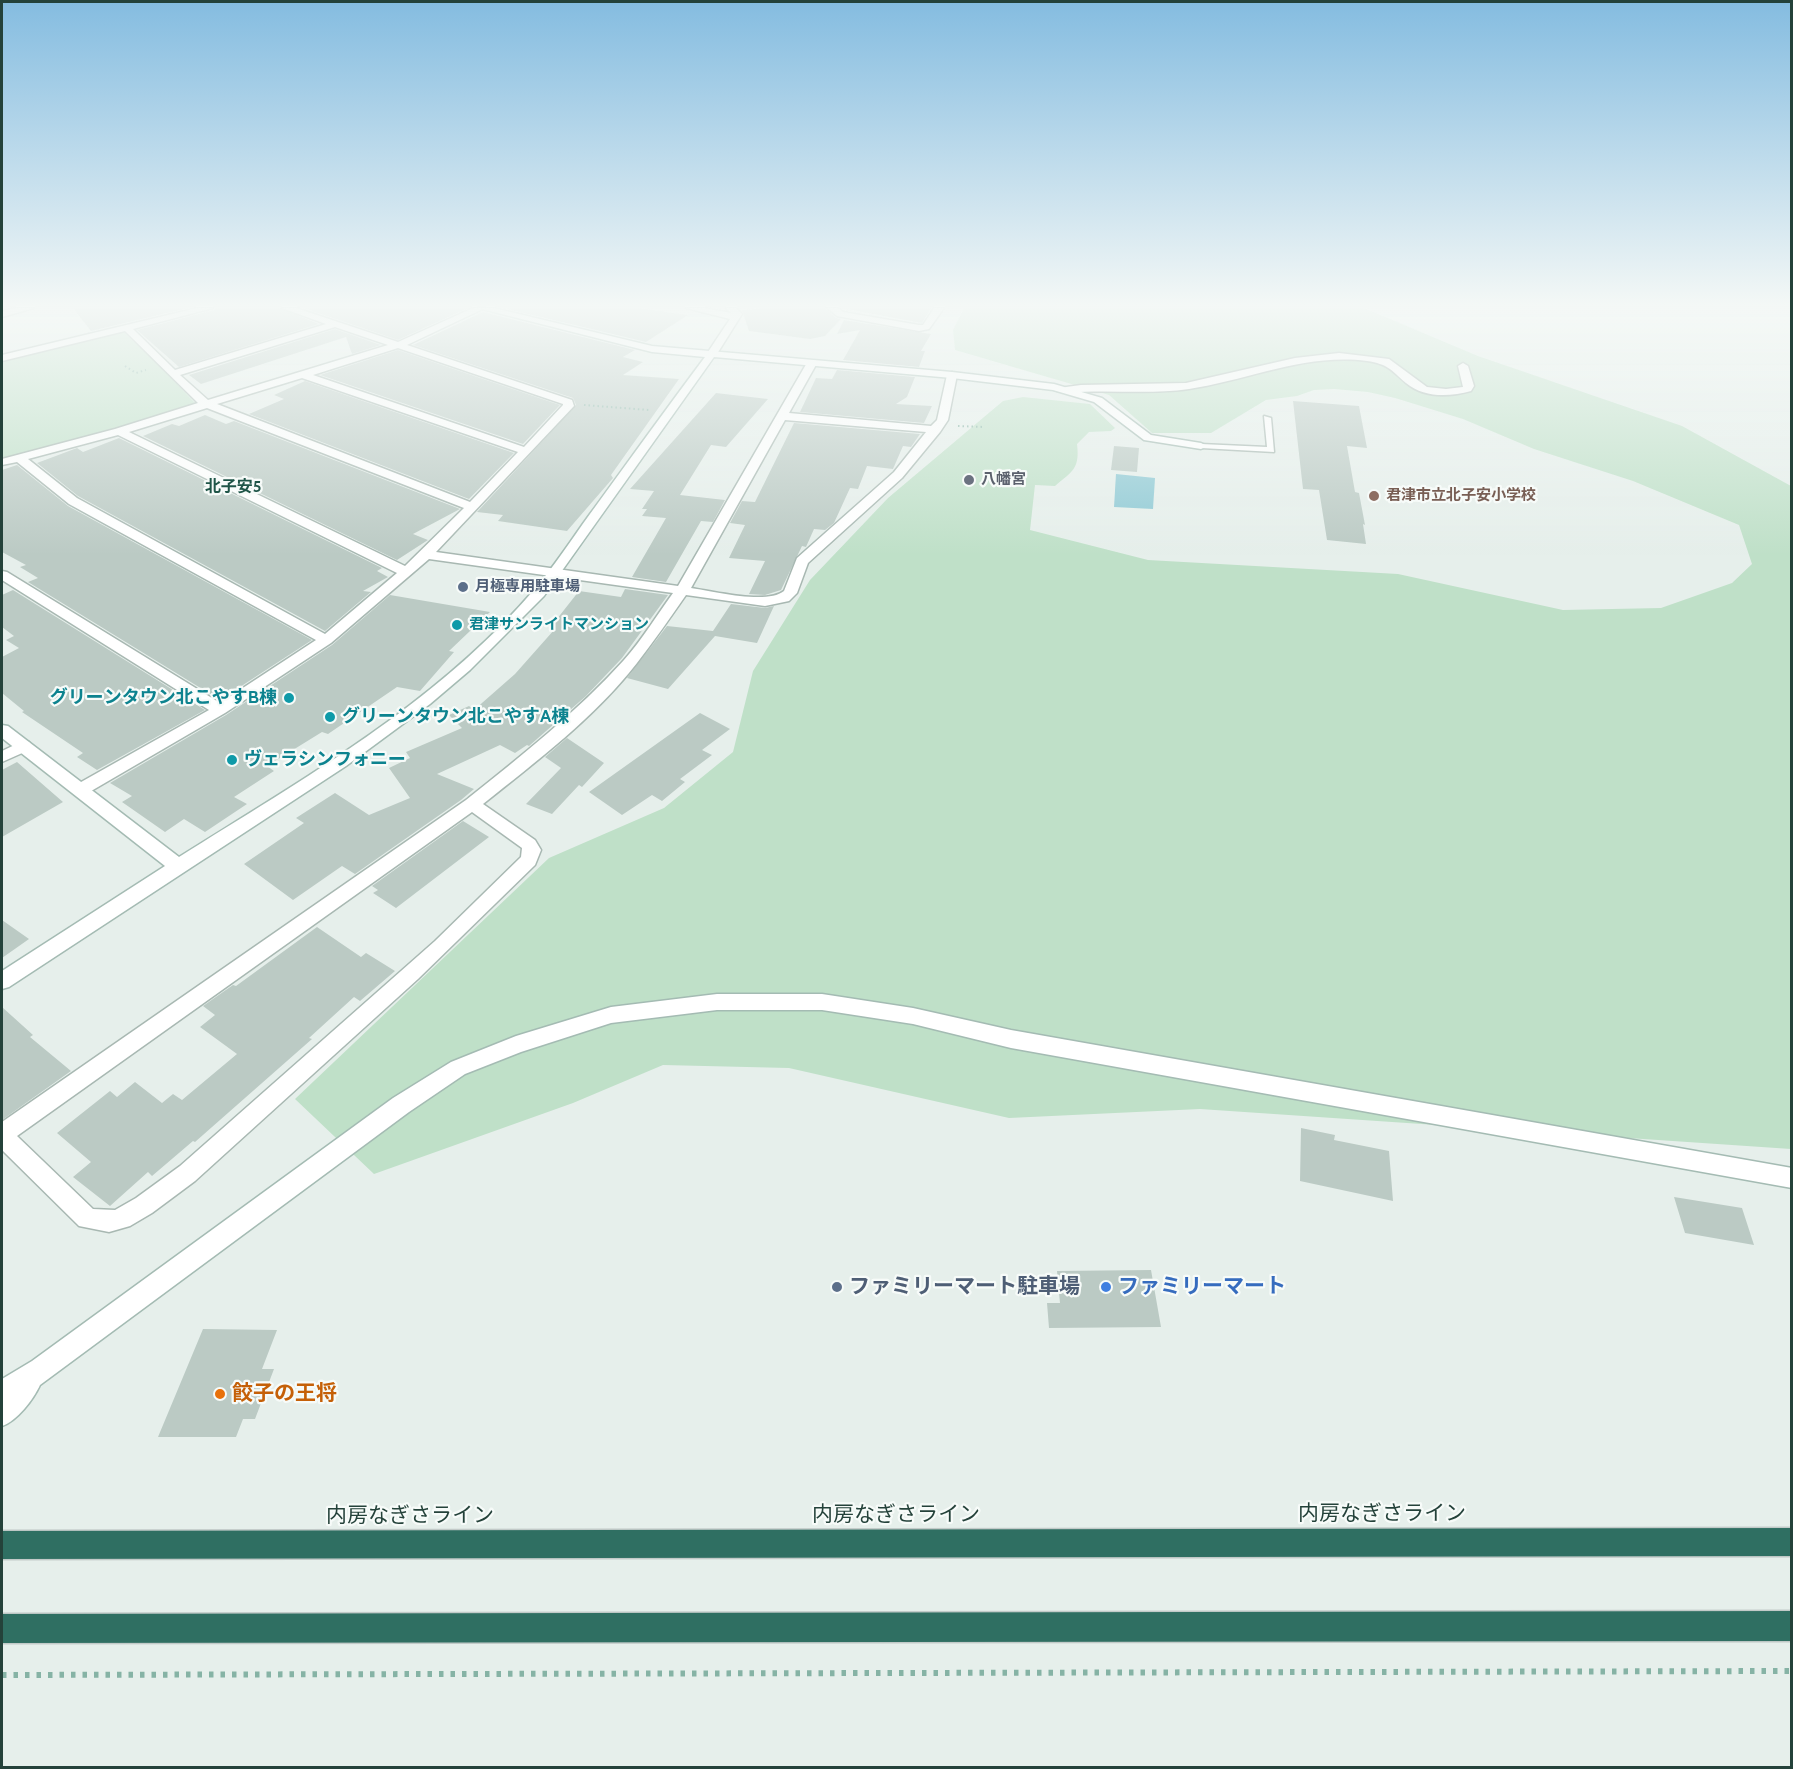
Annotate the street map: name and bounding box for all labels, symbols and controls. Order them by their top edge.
place label: 八幡宮 [981,471,1026,489]
marker: 八幡宮 [962,473,976,487]
district label: 北子安5 [205,477,261,497]
place label: 君津市立北子安小学校 [1386,487,1536,505]
marker: 君津市立北子安小学校 [1367,489,1381,503]
place label: 月極専用駐車場 [475,578,580,596]
marker: 月極専用駐車場 [456,580,470,594]
place label: 君津サンライトマンション [469,616,649,634]
marker: 君津サンライトマンション [450,618,464,632]
place label: グリーンタウン北こやすB棟 [50,687,277,709]
marker: グリーンタウン北こやすB棟 [282,691,296,705]
place label: グリーンタウン北こやすA棟 [342,706,569,728]
marker: グリーンタウン北こやすA棟 [323,710,337,724]
place label: ヴェラシンフォニー [244,749,406,771]
marker: ヴェラシンフォニー [225,753,239,767]
place label: ファミリーマート駐車場 [849,1274,1080,1300]
place label: ファミリーマート [1118,1274,1286,1300]
marker: ファミリーマート駐車場 [830,1280,844,1294]
marker: ファミリーマート [1099,1280,1113,1294]
place label: 餃子の王将 [232,1381,337,1407]
marker: 餃子の王将 [213,1387,227,1401]
street label: 内房なぎさライン [1298,1501,1466,1527]
street label: 内房なぎさライン [812,1502,980,1528]
street label: 内房なぎさライン [326,1503,494,1529]

